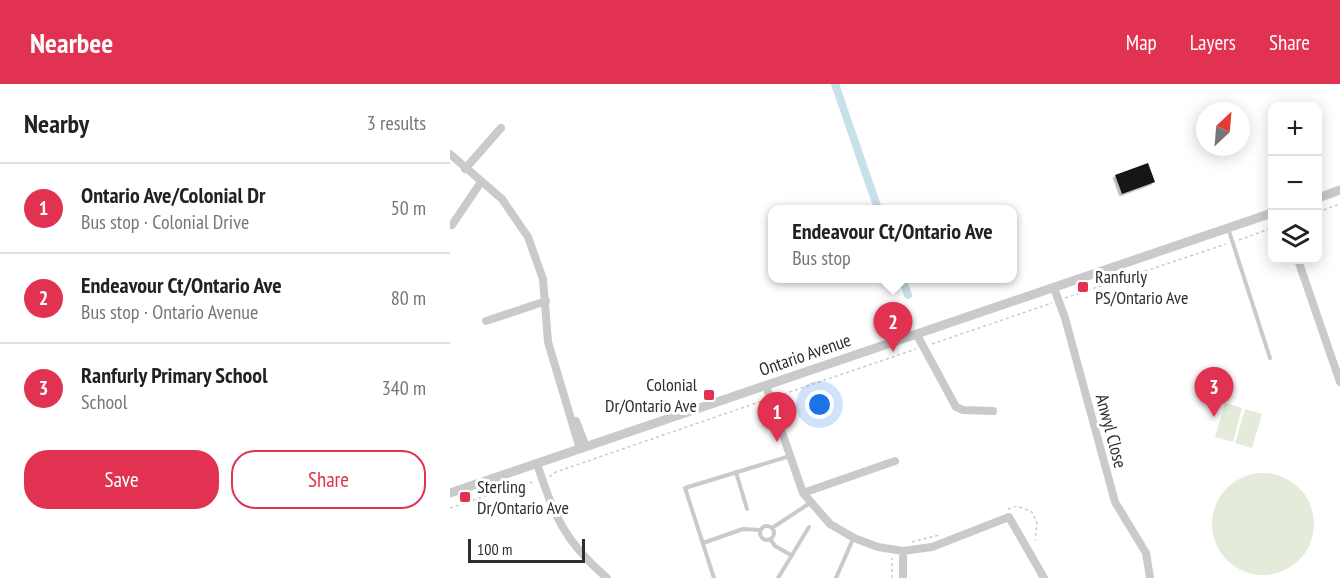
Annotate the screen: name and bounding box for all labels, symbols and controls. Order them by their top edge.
text: Nearbee [30,24,113,61]
text: Map [1126,29,1157,56]
text: Layers [1190,29,1236,56]
text: Share [1269,29,1310,56]
north arrow [1196,102,1250,156]
map controls [1268,102,1322,264]
button: + [1268,102,1322,156]
text: Nearby [24,107,89,140]
text: 3 results [367,110,426,136]
button: − [1268,156,1322,210]
text: Ontario Ave/Colonial Dr [81,181,266,209]
text: 1 [39,195,48,221]
text: 50 m [391,195,426,221]
popup [768,205,1017,283]
text: Bus stop · Colonial Drive [81,209,249,235]
button: layers [1268,210,1322,264]
text: Endeavour Ct/Ontario Ave [792,217,993,245]
text: Bus stop [792,245,851,271]
place label: Ranfurly PS/Ontario Ave [1095,265,1188,309]
text: Endeavour Ct/Ontario Ave [81,271,282,299]
marker: Ranfurly PS/Ontario Ave [1076,280,1090,294]
text: 2 [39,285,48,311]
text: 80 m [391,285,426,311]
text: Bus stop · Ontario Avenue [81,299,258,325]
pin: 2 [874,302,912,352]
street label: Ontario Avenue [756,328,854,381]
text: Ranfurly Primary School [81,361,267,389]
pin: 3 [1194,368,1233,417]
place label: Colonial Dr/Ontario Ave [605,373,698,417]
text: 3 [39,375,48,401]
text: 340 m [382,375,426,401]
marker: Colonial Dr/Ontario Ave [702,388,716,402]
text: School [81,389,127,415]
your location [805,390,834,419]
street label: Anwyl Close [1091,391,1132,470]
pin: 1 [758,392,796,442]
button: Save [24,450,219,509]
button: Share [231,450,426,509]
place label: Sterling Dr/Ontario Ave [477,475,569,519]
marker: Sterling Dr/Ontario Ave [458,490,472,504]
scale bar [468,536,585,564]
text: 100 m [477,539,512,559]

